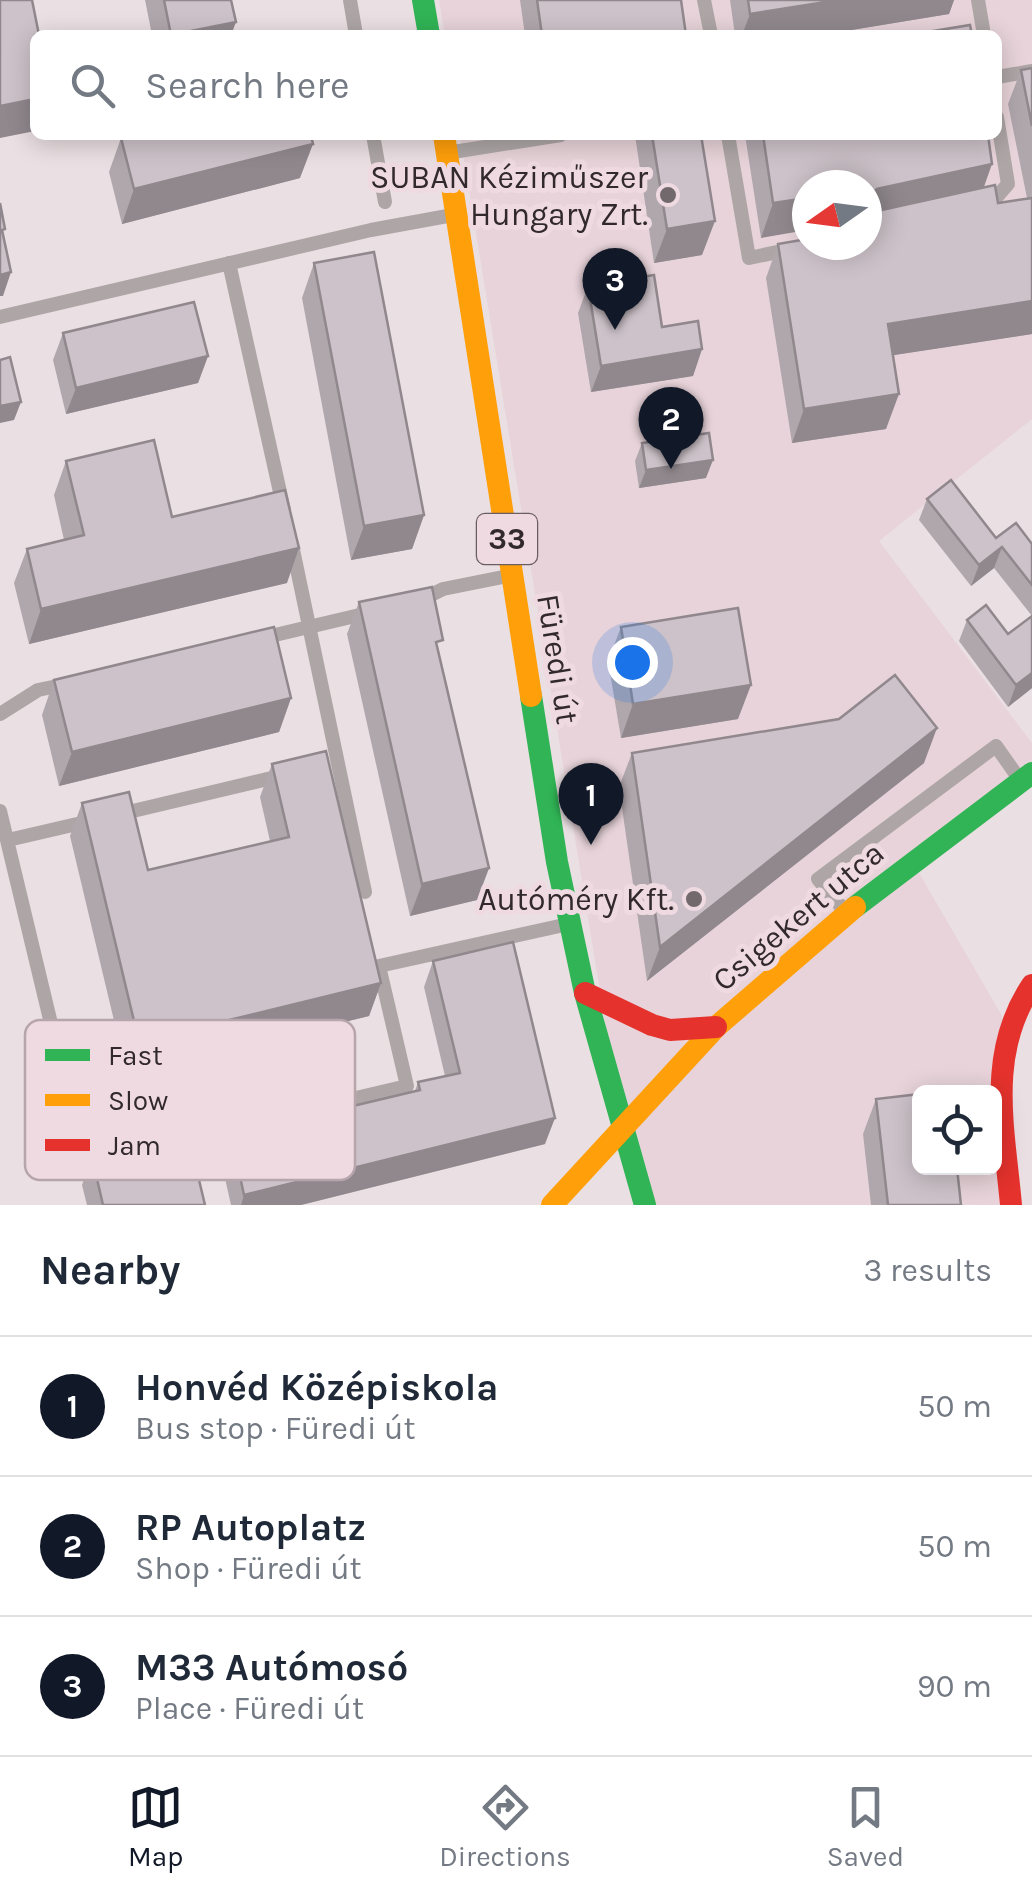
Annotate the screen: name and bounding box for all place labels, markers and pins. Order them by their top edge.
place label: SUBAN Kéziműszer Hungary Zrt. [370,159,648,233]
marker: SUBAN Kéziműszer Hungary Zrt. [657,184,679,206]
pin: 3 [582,248,648,330]
pin: 2 [638,386,704,469]
pin: 1 [558,762,624,845]
place label: Autóméry Kft. [478,881,674,918]
marker: Autóméry Kft. [683,888,705,910]

